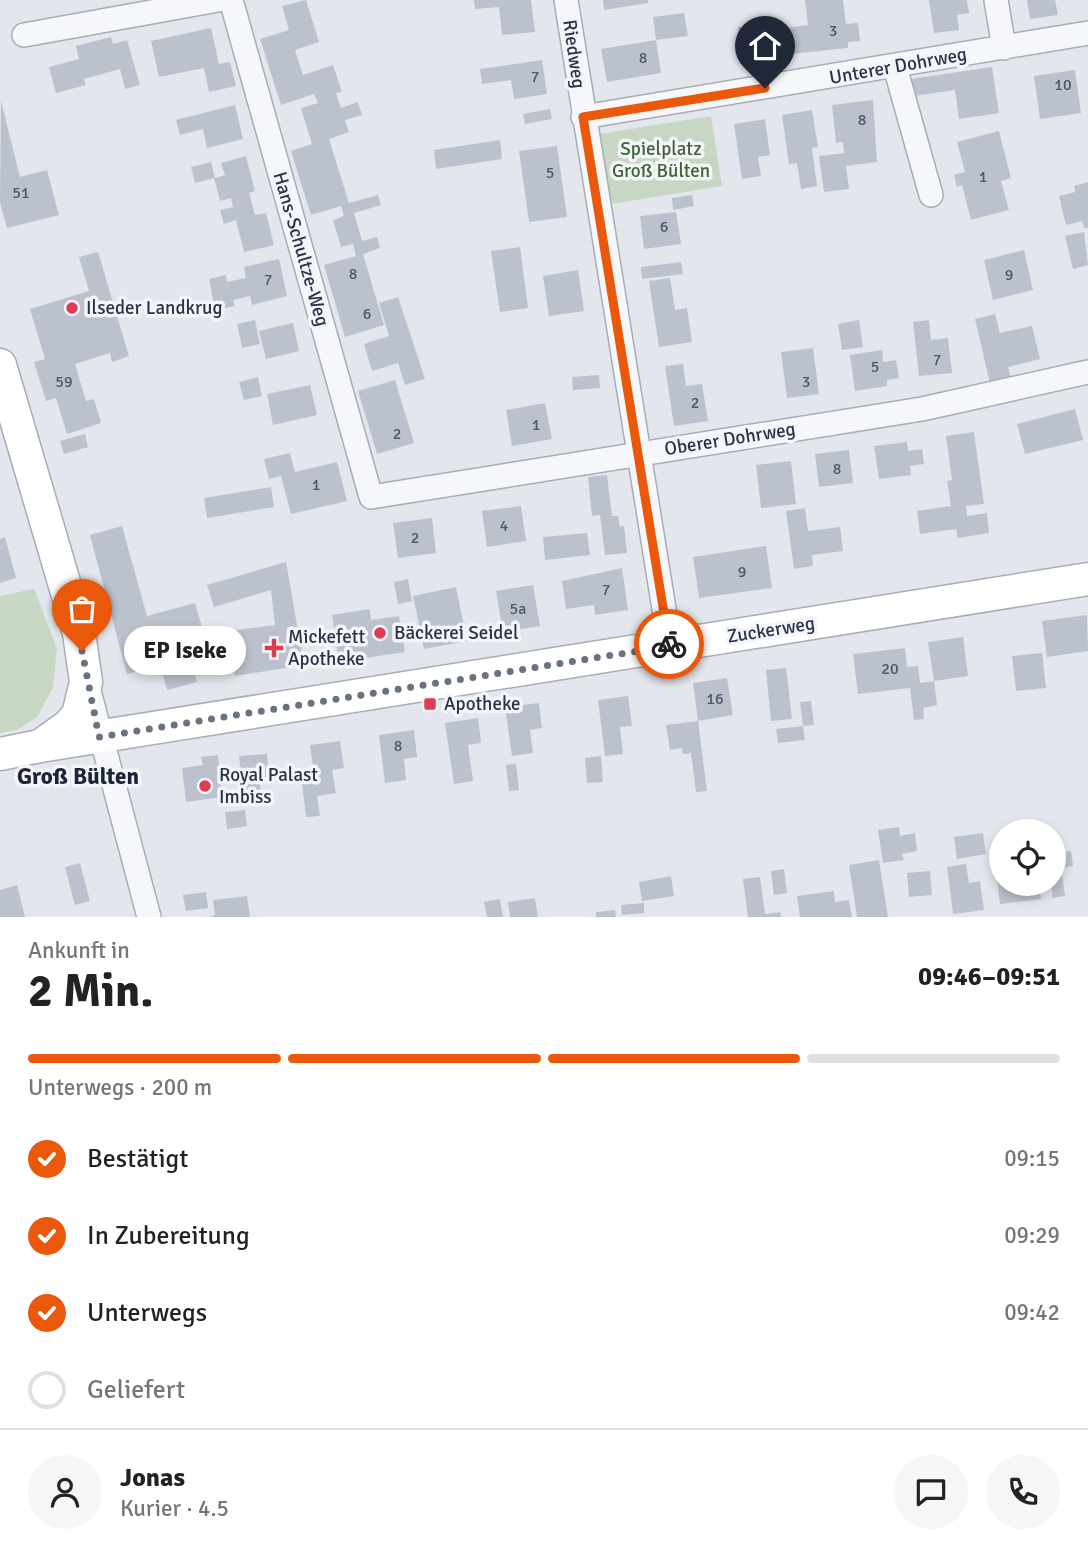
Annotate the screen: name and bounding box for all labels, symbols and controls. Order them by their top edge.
pin [735,16,795,88]
street label: Riedweg [557,18,591,90]
house number: 3 [829,21,837,41]
icon: home [746,27,784,65]
street label: Unterer Dohrweg [827,42,969,90]
house number: 8 [639,48,647,68]
house number: 7 [531,67,539,87]
house number: 10 [1054,75,1072,95]
house number: 8 [858,110,866,130]
park label: Spielplatz Groß Bülten [612,137,710,183]
house number: 5 [546,163,554,183]
house number: 1 [979,167,987,187]
street label: Hans-Schultze-Weg [267,169,335,329]
house number: 51 [12,183,30,203]
house number: 6 [660,217,668,237]
house number: 8 [349,264,357,284]
house number: 9 [1005,265,1013,285]
house number: 7 [264,270,272,290]
place label: Ilseder Landkrug [86,296,222,320]
marker: Ilseder Landkrug [64,300,80,316]
house number: 6 [363,304,371,324]
house number: 7 [933,350,941,370]
house number: 5 [871,357,879,377]
house number: 59 [55,372,73,392]
house number: 3 [802,372,810,392]
house number: 2 [691,393,699,413]
house number: 1 [532,415,540,435]
street label: Oberer Dohrweg [663,417,797,461]
house number: 2 [393,424,401,444]
house number: 8 [833,459,841,479]
house number: 1 [312,475,320,495]
house number: 4 [500,516,509,536]
house number: 2 [411,528,419,548]
house number: 9 [738,562,746,582]
pin [52,579,112,651]
house number: 7 [602,580,610,600]
icon: bag [63,590,101,628]
house number: 5a [510,599,526,619]
courier [634,609,704,679]
street label: Zuckerweg [725,611,817,649]
place label: Bäckerei Seidel [394,621,519,645]
place label: Mickefett Apotheke [288,625,365,671]
marker: Bäckerei Seidel [372,625,388,641]
icon: bike [650,625,688,663]
callout: EP Iseke [124,626,246,676]
text: EP Iseke [143,636,227,665]
marker: Mickefett Apotheke [266,640,282,656]
house number: 20 [881,659,899,679]
house number: 16 [706,689,724,709]
place label: Apotheke [444,692,521,716]
marker: Apotheke [422,696,438,712]
house number: 8 [394,736,402,756]
district label: Groß Bülten [17,762,139,791]
place label: Royal Palast Imbiss [219,763,318,809]
marker: Royal Palast Imbiss [197,778,213,794]
map controls [989,819,1066,896]
button: locate [989,819,1066,896]
text: Ankunft in [28,936,130,965]
text: 09:46–09:51 [918,961,1060,993]
text: 2 Min. [28,963,153,1019]
text: Unterwegs · 200 m [28,1073,212,1102]
icon: check [28,1140,66,1178]
text: Bestätigt [87,1143,188,1175]
text: 09:15 [1004,1144,1060,1173]
icon: check [28,1217,66,1255]
text: In Zubereitung [87,1220,250,1252]
text: 09:29 [1004,1221,1060,1250]
icon: check [28,1294,66,1332]
text: Unterwegs [87,1297,207,1329]
text: 09:42 [1004,1298,1060,1327]
text: Geliefert [87,1374,185,1406]
button: person [28,1455,102,1529]
button: chat [894,1455,968,1529]
button: phone [986,1455,1060,1529]
text: Jonas [120,1462,185,1494]
text: Kurier · 4.5 [120,1494,229,1523]

